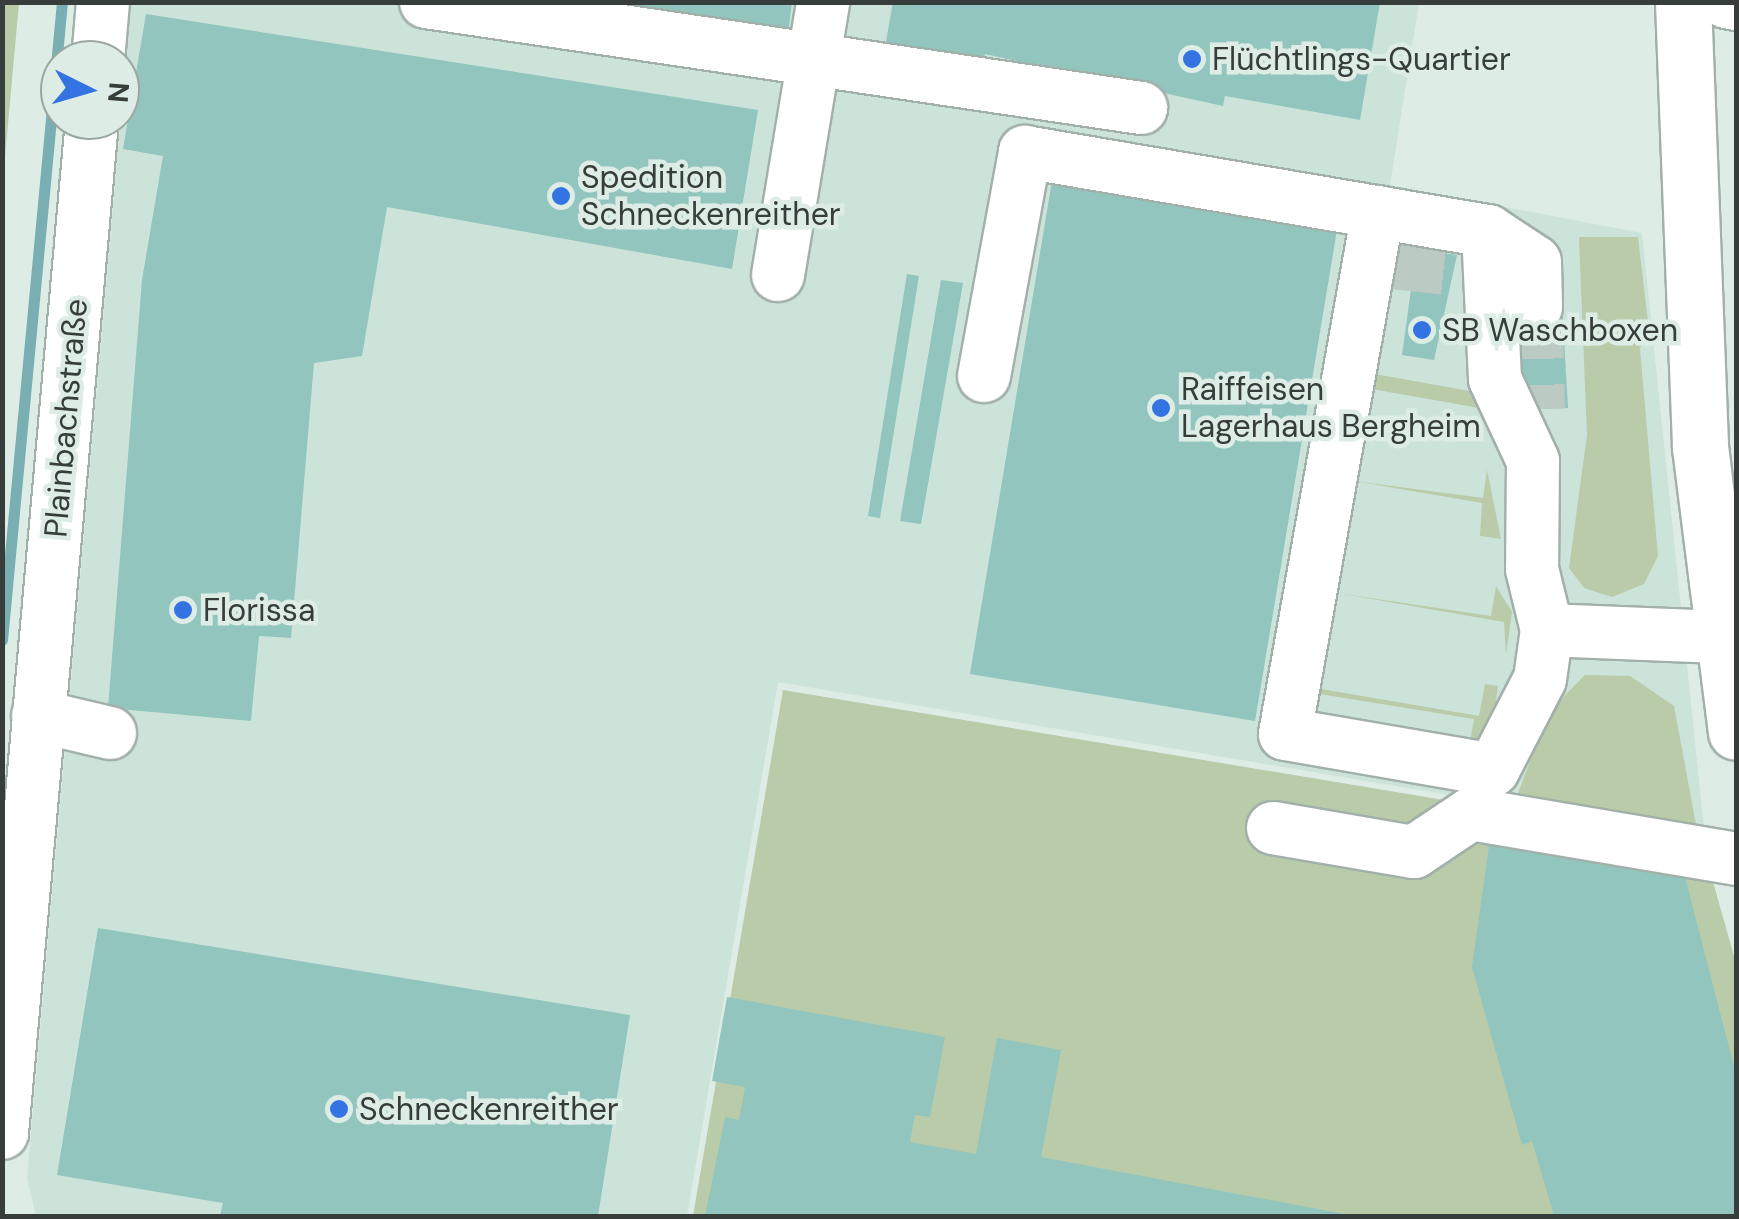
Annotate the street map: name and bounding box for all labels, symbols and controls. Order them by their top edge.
north arrow [40,40,140,140]
place label: Flüchtlings-Quartier [1212,40,1511,78]
marker: Flüchtlings-Quartier [1181,48,1203,70]
text: N [99,81,138,104]
place label: Spedition Schneckenreither [581,159,841,234]
marker: Spedition Schneckenreither [550,185,572,207]
street label: Plainbachstraße [36,297,96,539]
place label: SB Waschboxen [1442,311,1678,349]
marker: SB Waschboxen [1411,319,1433,341]
place label: Raiffeisen Lagerhaus Bergheim [1181,371,1481,446]
marker: Raiffeisen Lagerhaus Bergheim [1150,397,1172,419]
place label: Florissa [203,591,315,629]
marker: Florissa [172,599,194,621]
place label: Schneckenreither [359,1090,619,1128]
marker: Schneckenreither [328,1098,350,1120]

